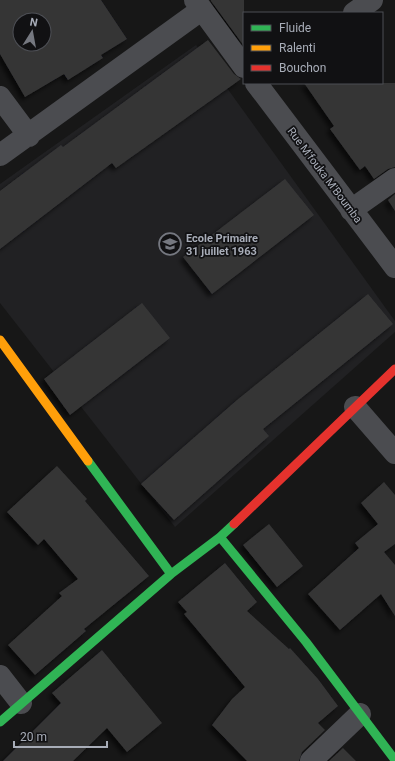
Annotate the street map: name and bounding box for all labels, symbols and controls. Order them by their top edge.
north arrow [12,12,52,52]
legend [243,12,383,84]
text: N [29,16,39,30]
text: Fluide [279,21,311,35]
text: Ralenti [279,41,316,55]
text: Bouchon [279,61,326,75]
street label: Rue M'fouka M'Boumba [285,125,365,226]
school or university icon: Ecole Primaire 31 juillet 1963 [157,231,183,257]
place label: Ecole Primaire 31 juillet 1963 [186,232,258,258]
scale bar [14,723,107,749]
text: 20 m [20,730,47,744]

